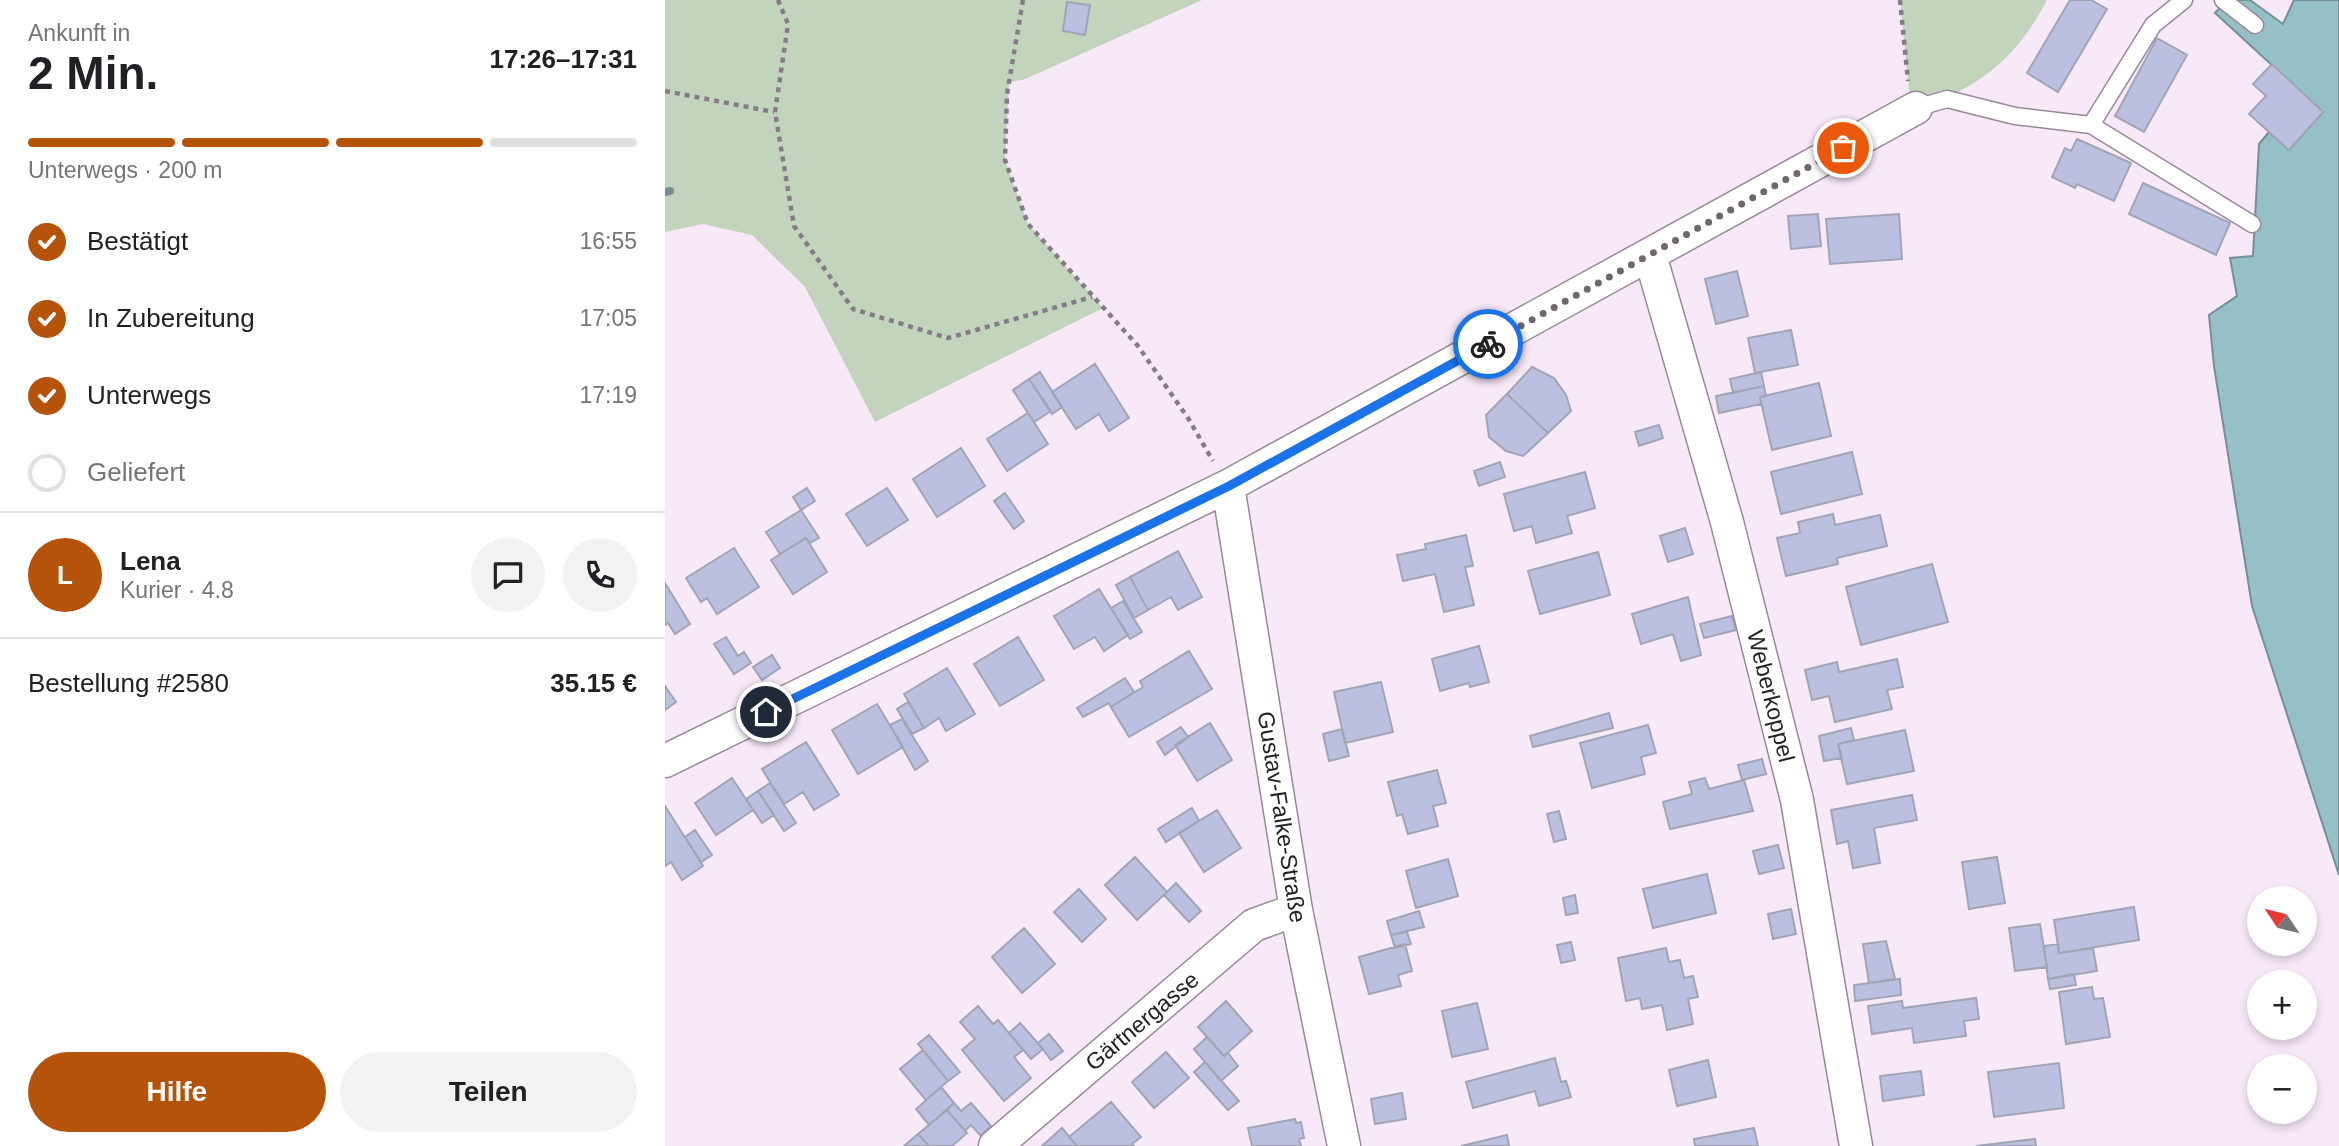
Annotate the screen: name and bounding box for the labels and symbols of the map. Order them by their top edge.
pin [1813,118,1873,178]
courier [1453,309,1523,379]
street label: Weberkoppel [1742,627,1800,765]
pin [736,682,796,742]
street label: Gustav-Falke-Straße [1252,710,1312,924]
north arrow [2247,886,2317,956]
street label: Gärtnergasse [1080,966,1204,1076]

